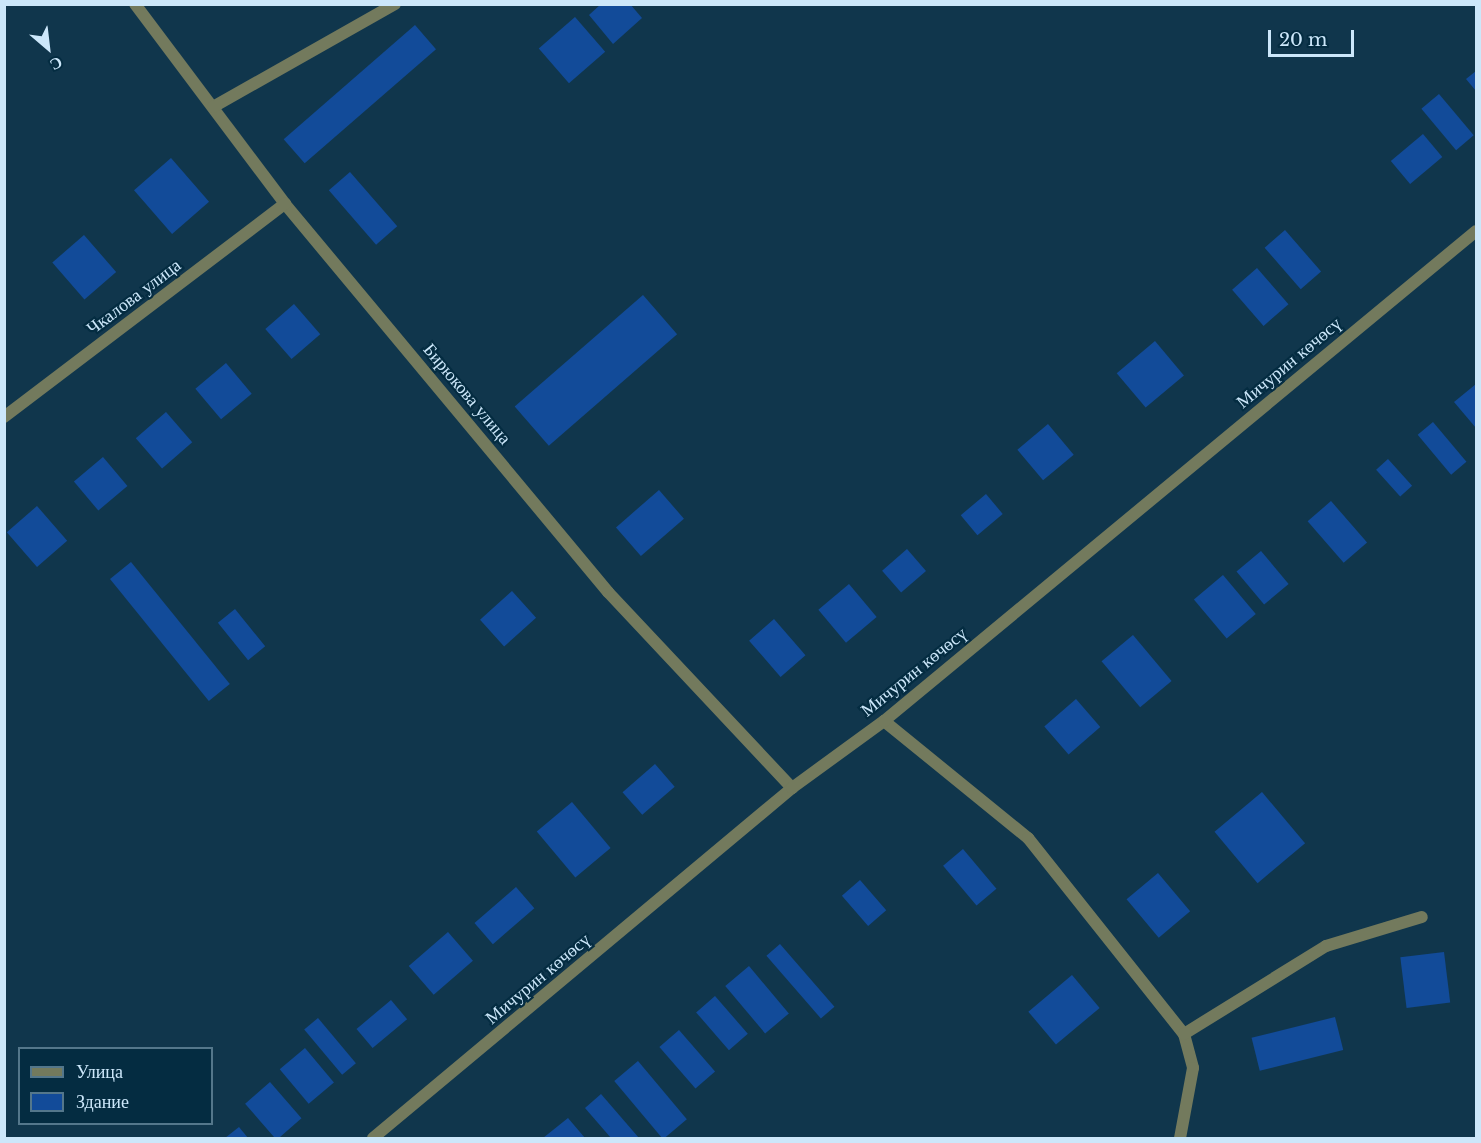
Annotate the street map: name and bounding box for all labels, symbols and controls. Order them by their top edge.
north arrow [18,18,78,78]
scale bar [1271,18,1356,56]
text: 20 m [1279,29,1327,51]
text: С [47,52,66,75]
street label: Чкалова улица [83,255,185,339]
street label: Мичурин көчөсү [1232,313,1346,413]
street label: Бирюкова улица [419,339,515,449]
street label: Мичурин көчөсү [857,623,971,721]
street label: Мичурин көчөсү [481,929,595,1029]
legend [18,1047,213,1125]
text: Улица [76,1061,123,1083]
text: Здание [76,1091,129,1113]

